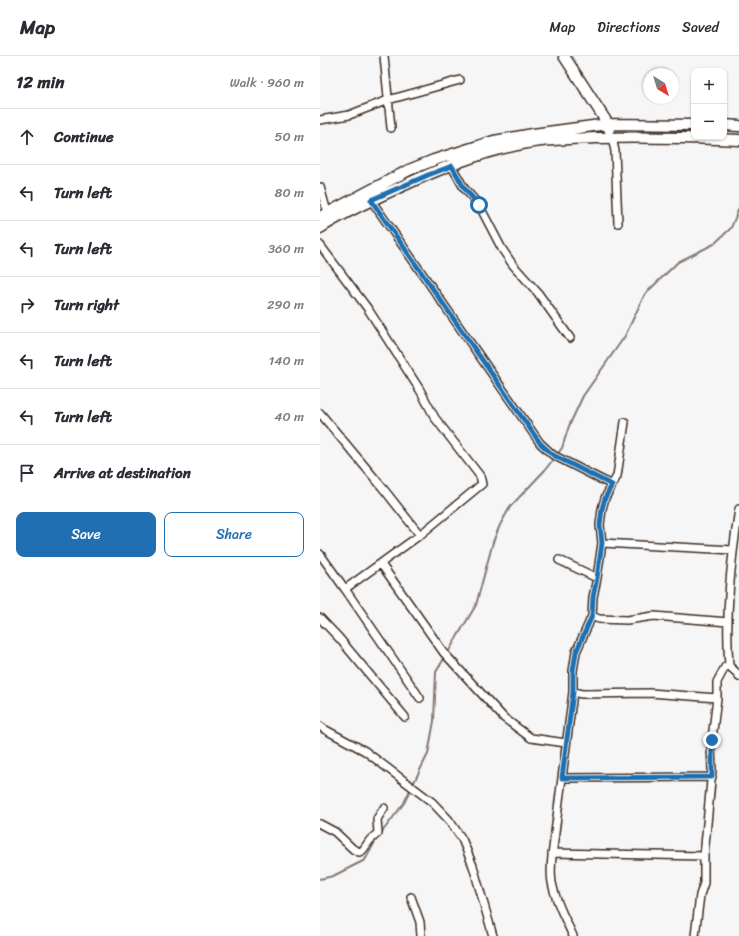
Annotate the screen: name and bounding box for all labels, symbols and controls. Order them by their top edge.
text: Map [20,11,55,44]
text: Map [549,15,575,40]
text: Directions [597,15,660,40]
text: Saved [682,15,719,40]
text: 12 min [16,67,64,97]
north arrow [643,68,679,104]
map controls [691,68,727,140]
button: + [691,68,727,104]
text: Walk · 960 m [230,71,304,94]
button: − [691,104,727,140]
text: Continue [54,124,114,150]
text: 50 m [274,125,304,148]
icon: ahead [16,126,38,148]
text: Turn left [54,180,112,206]
text: 80 m [275,181,304,204]
icon: left [16,182,38,204]
route start [470,196,488,214]
text: Turn left [54,236,112,262]
text: 360 m [268,237,304,260]
icon: left [16,238,38,260]
text: Turn right [54,292,119,318]
text: 290 m [267,293,304,316]
icon: right [16,294,38,316]
text: Turn left [54,348,112,374]
text: 140 m [269,349,304,372]
icon: left [16,350,38,372]
text: Turn left [54,404,112,430]
text: 40 m [274,405,304,428]
icon: left [16,406,38,428]
text: Arrive at destination [54,460,191,486]
icon: arrive [16,462,38,484]
button: Save [16,512,156,557]
button: Share [164,512,304,557]
route end [703,731,721,749]

